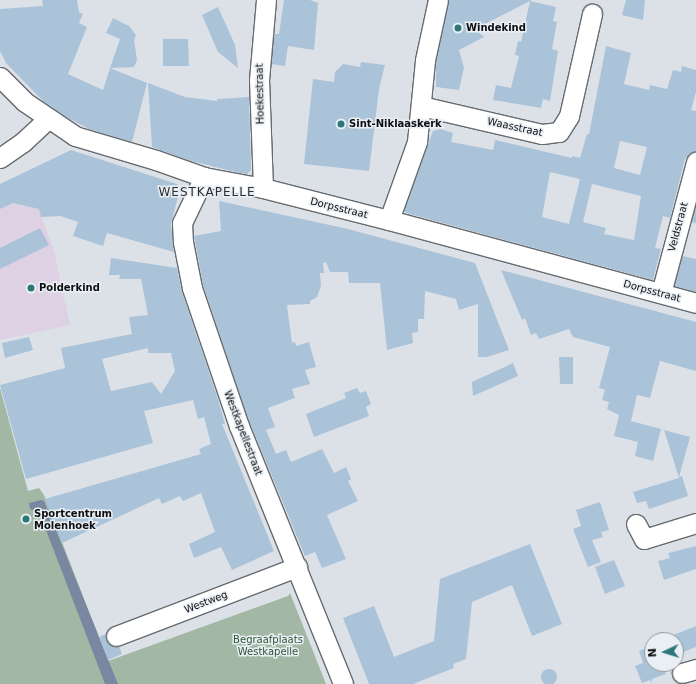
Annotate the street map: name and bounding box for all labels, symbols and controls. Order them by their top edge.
place label: Windekind [466,22,526,34]
marker: Windekind [453,23,463,33]
street label: Hoekestraat [253,64,267,124]
street label: Waasstraat [486,115,544,139]
place label: Sint-Niklaaskerk [349,118,442,130]
marker: Sint-Niklaaskerk [336,119,346,129]
district label: WESTKAPELLE [158,186,256,200]
street label: Dorpsstraat [309,195,369,221]
street label: Veldstraat [666,201,690,253]
street label: Dorpsstraat [622,278,682,304]
place label: Polderkind [39,282,100,294]
marker: Polderkind [26,283,36,293]
street label: Westkapellestraat [221,389,265,477]
place label: Sportcentrum Molenhoek [34,507,112,530]
marker: Sportcentrum Molenhoek [21,514,31,524]
street label: Westweg [183,588,229,616]
north arrow [644,632,684,672]
park label: Begraafplaats Westkapelle [233,633,303,656]
text: N [646,648,659,658]

